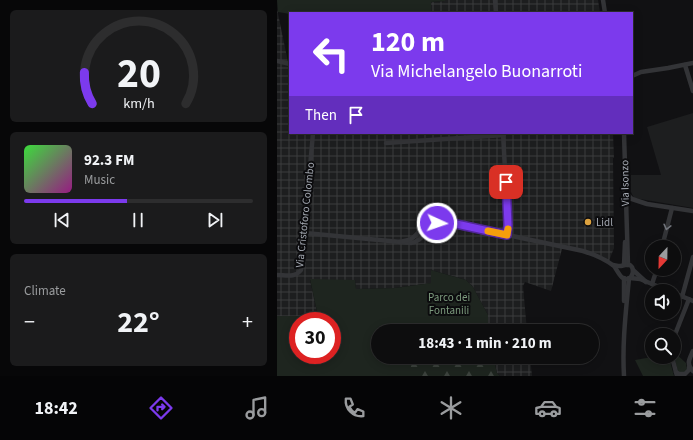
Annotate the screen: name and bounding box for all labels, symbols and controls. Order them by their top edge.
text: 120 m [371,22,445,62]
icon: left [305,28,357,80]
text: 20 [117,44,160,104]
text: Via Michelangelo Buonarroti [371,59,582,84]
text: km/h [123,93,154,114]
icon: arrive [345,104,367,126]
text: Then [305,105,337,126]
text: 92.3 FM [84,150,135,171]
street label: Via Isonzo [617,160,633,206]
street label: Via Cristoforo Colombo [292,162,318,268]
pin [489,165,523,199]
text: Music [84,171,115,189]
icon: arrive [495,171,517,193]
position arrow [416,202,458,244]
icon: previous [51,209,73,231]
icon: pause [127,209,149,231]
icon: next [204,209,226,231]
place label: Lidl [596,215,613,230]
marker: Lidl [583,217,593,227]
one-way arrow [664,224,672,231]
north arrow [645,240,681,276]
map controls [645,240,681,364]
text: Climate [24,282,66,300]
button: sound [645,284,681,320]
park label: Parco dei Fontanili [428,290,470,318]
text: 22° [117,301,160,344]
text: − [24,306,35,338]
text: + [242,306,253,338]
speed limit sign: 30 [289,312,341,364]
button: search [645,328,681,364]
text: 18:43 · 1 min · 210 m [418,333,552,354]
icon: directions [147,394,175,422]
icon: music [243,394,271,422]
icon: phone [340,394,368,422]
icon: climate [437,394,465,422]
icon: car [534,394,562,422]
icon: filters [631,394,659,422]
text: 18:42 [34,396,78,421]

